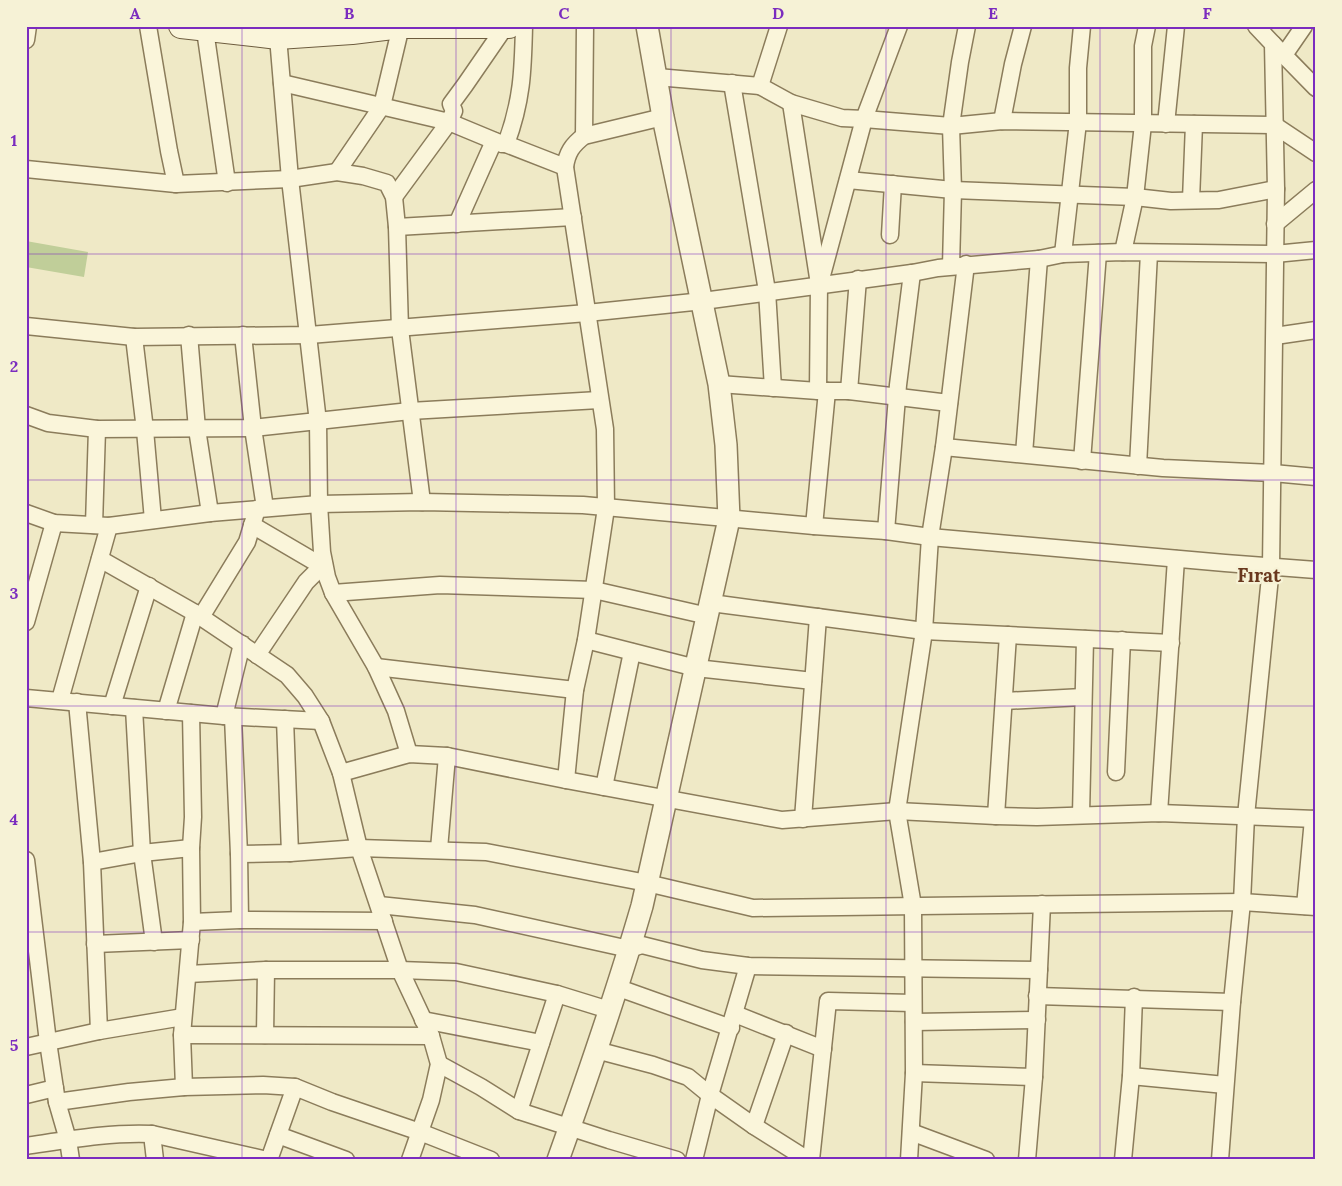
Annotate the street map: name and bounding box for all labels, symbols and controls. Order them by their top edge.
text: A [130,3,141,23]
text: B [344,3,355,23]
text: C [558,3,570,23]
text: D [772,3,784,23]
text: E [988,3,998,23]
text: F [1202,3,1212,23]
text: 1 [11,130,17,150]
text: 2 [10,356,18,376]
district label: Fırat [1237,563,1282,587]
text: 3 [10,583,19,603]
text: 4 [10,809,19,829]
text: 5 [10,1035,19,1055]

